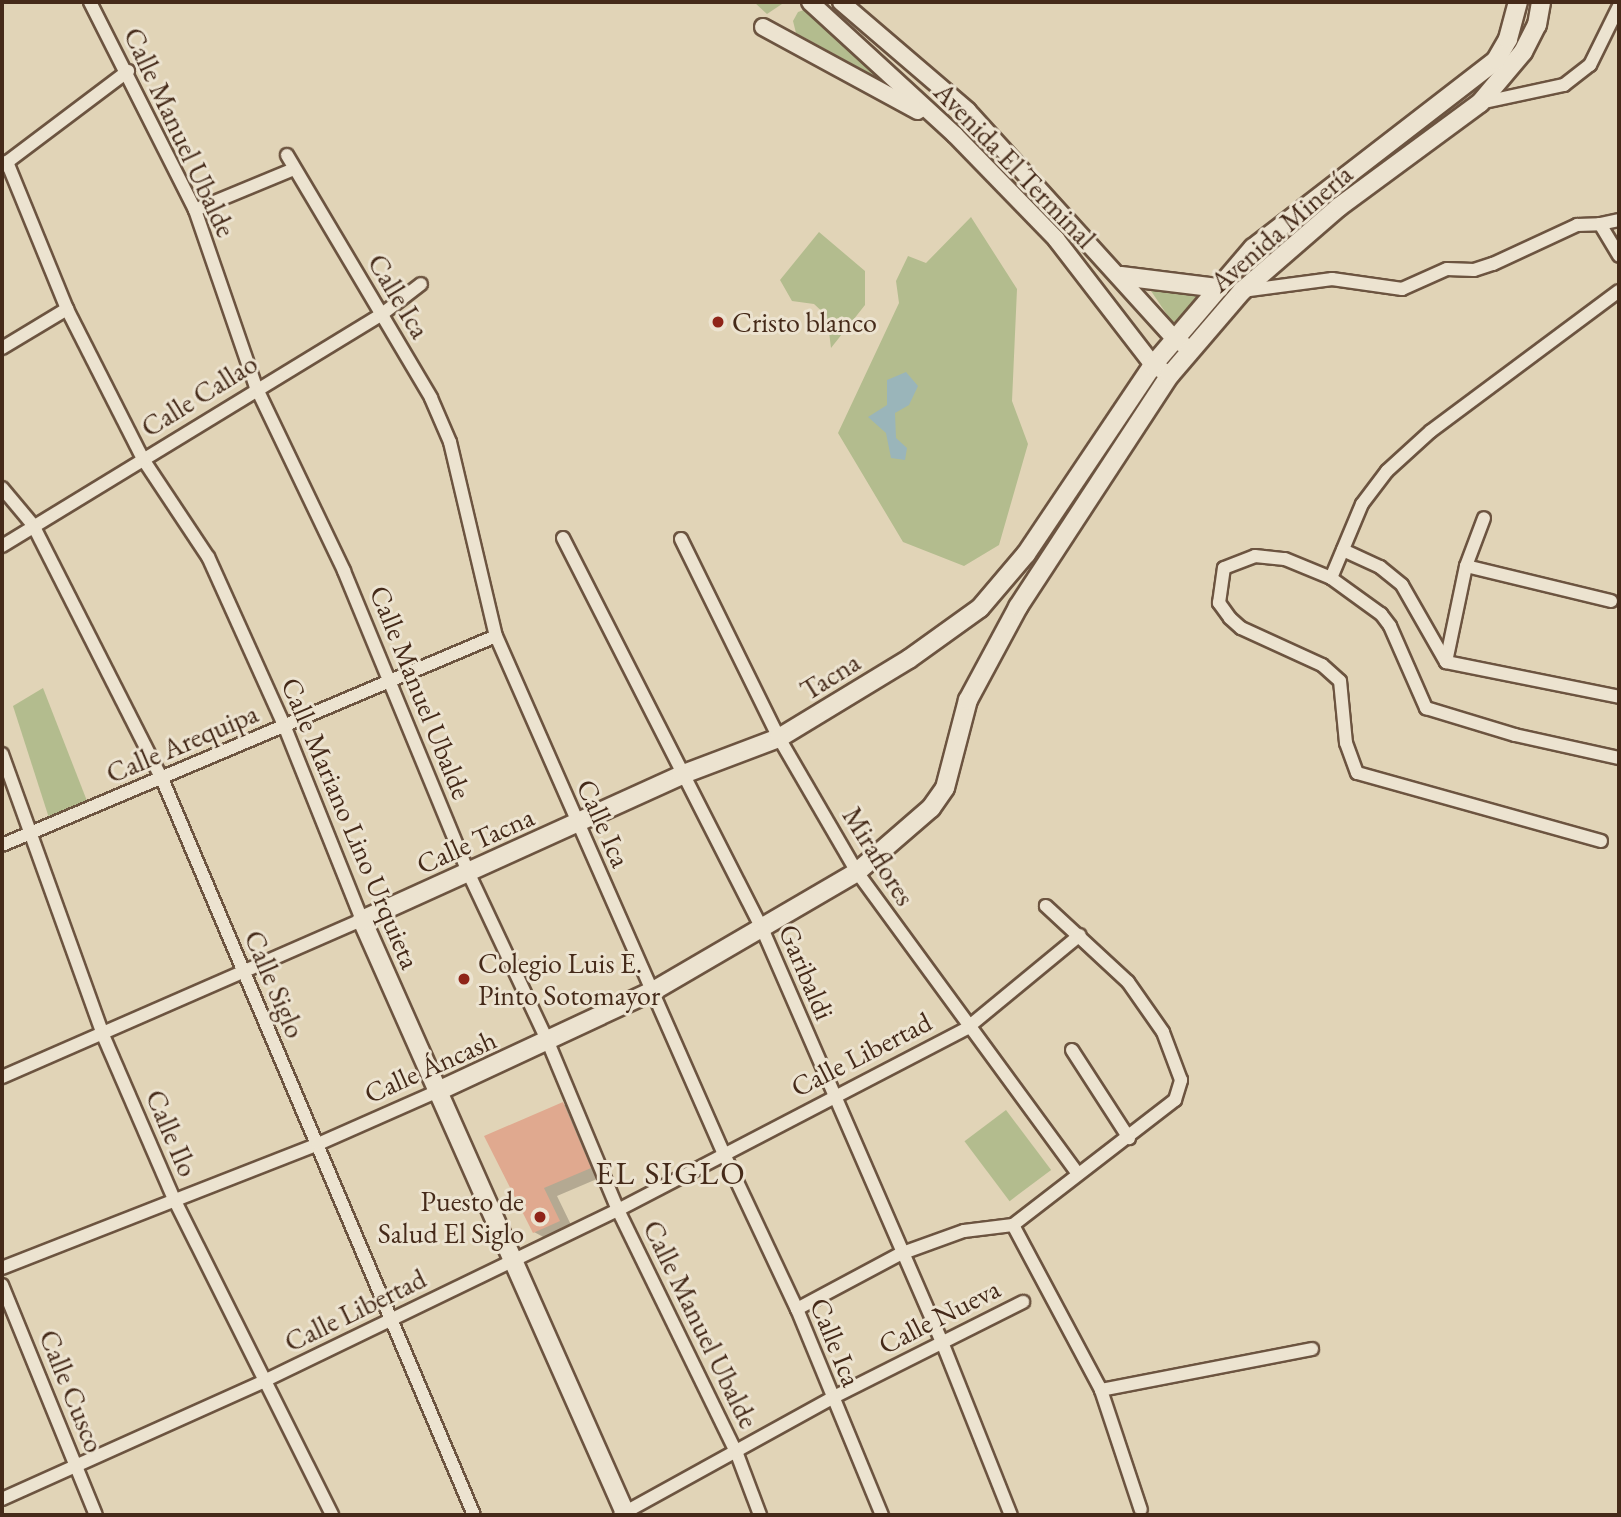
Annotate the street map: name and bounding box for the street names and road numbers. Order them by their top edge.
street label: Calle Manuel Ubalde [117,22,243,242]
street label: Avenida El Terminal [927,75,1103,255]
street label: Avenida Minería [1203,157,1359,299]
street label: Calle Ica [361,248,437,344]
street label: Calle Callao [135,346,263,444]
street label: Calle Manuel Ubalde [363,580,479,804]
street label: Tacna [794,645,866,707]
street label: Calle Mariano Lino Urquieta [274,672,428,974]
street label: Calle Arequipa [101,696,263,790]
street label: Calle Ica [570,774,638,872]
street label: Calle Tacna [411,799,539,881]
street label: Miraflores [836,800,922,912]
street label: Garibaldi [772,919,842,1025]
street label: Calle Siglo [237,925,313,1043]
street label: Calle Libertad [785,1004,937,1104]
street label: Calle Áncash [359,1022,501,1110]
street label: Calle Ilo [139,1085,205,1181]
street label: Calle Manuel Ubalde [636,1215,766,1433]
street label: Calle Libertad [279,1261,431,1359]
street label: Calle Nueva [873,1271,1005,1361]
street label: Calle Ica [803,1293,869,1391]
street label: Calle Cusco [32,1325,112,1457]

